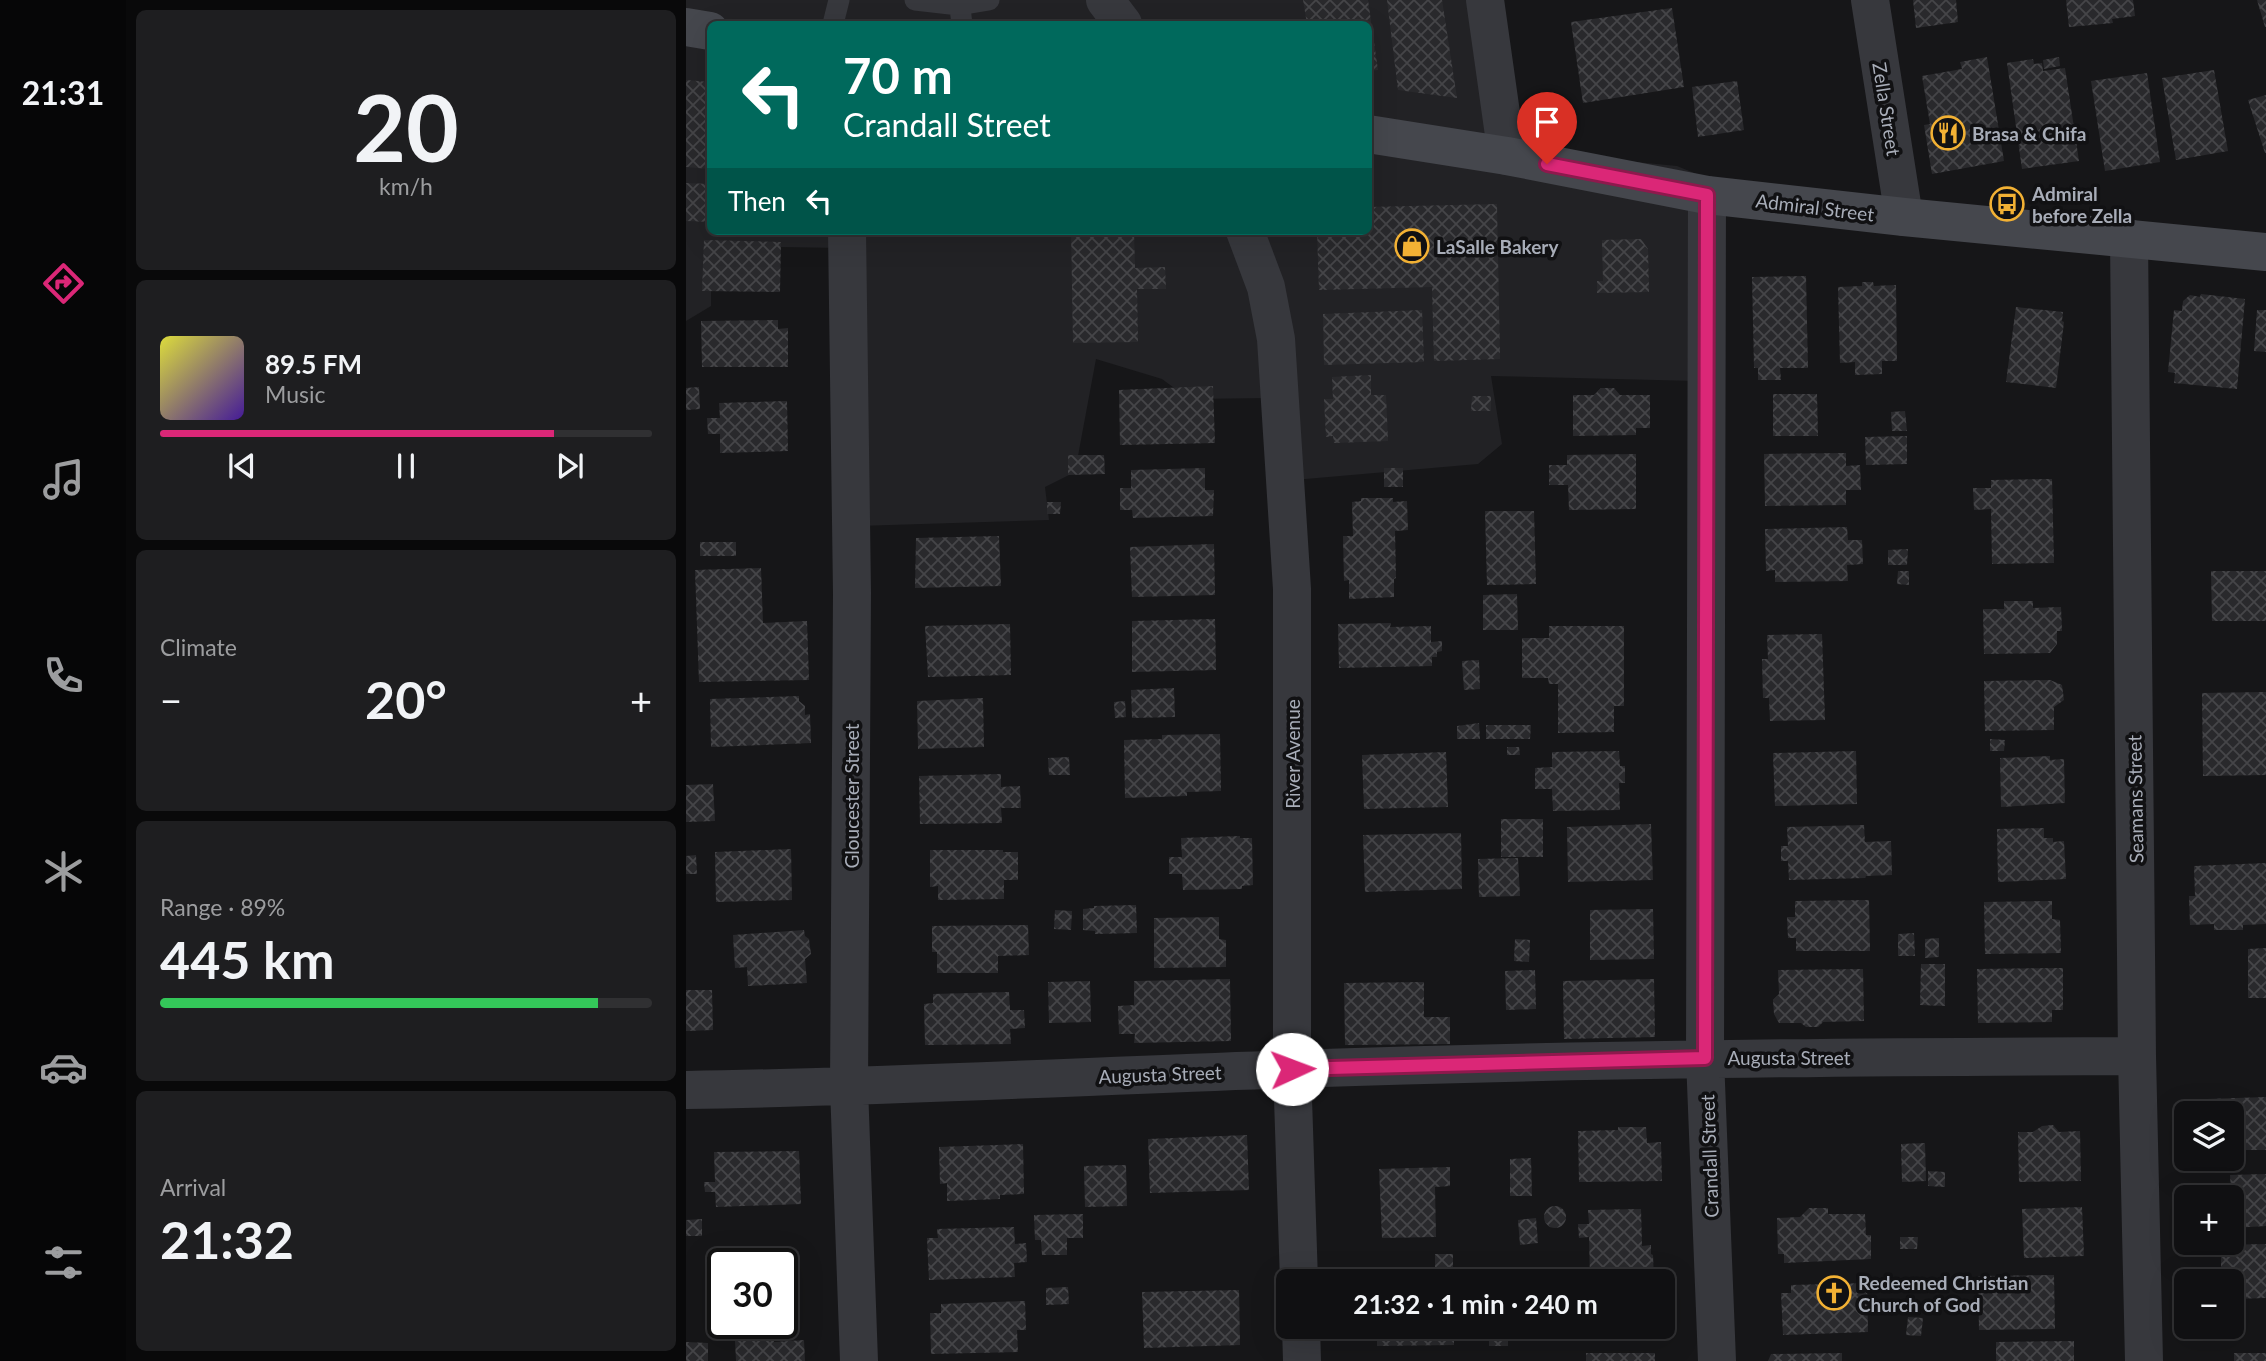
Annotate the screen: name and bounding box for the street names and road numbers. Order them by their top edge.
street label: Zella Street [1868,61,1906,158]
street label: Admiral Street [1755,188,1876,226]
street label: River Avenue [1281,699,1304,809]
street label: Gloucester Street [840,723,863,869]
street label: Seamans Street [2122,734,2148,863]
street label: Augusta Street [1727,1046,1851,1069]
street label: Augusta Street [1098,1060,1222,1088]
street label: Crandall Street [1695,1094,1723,1218]

